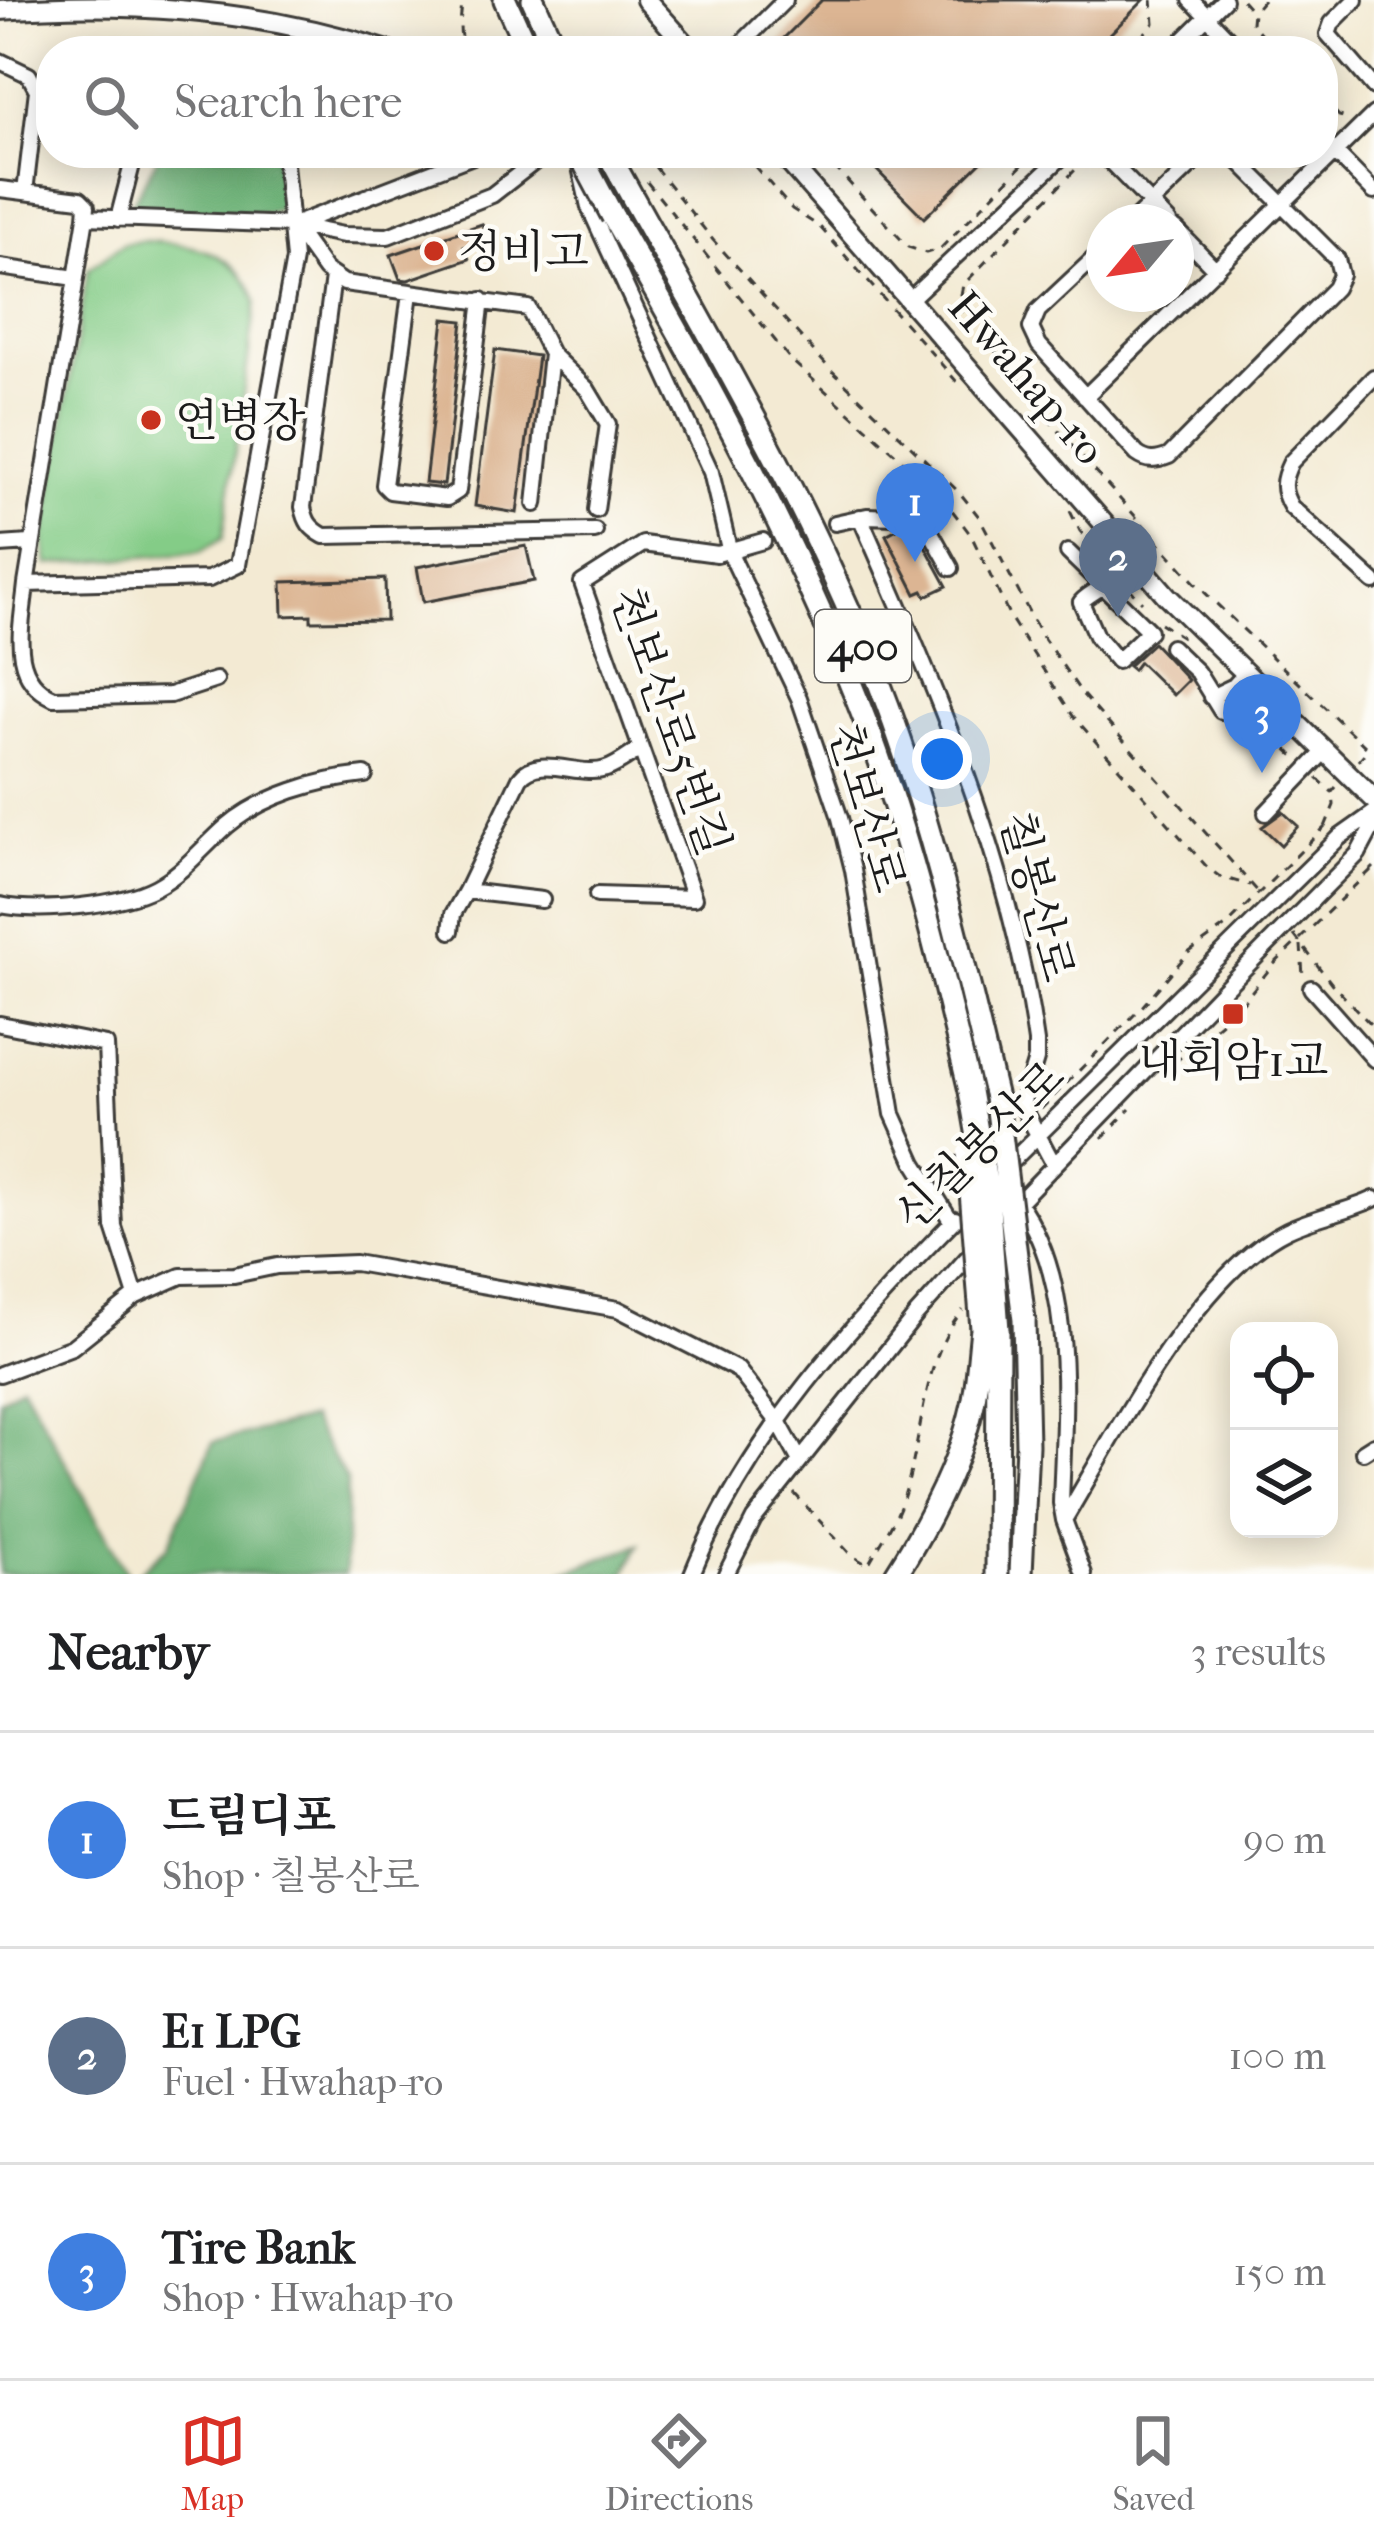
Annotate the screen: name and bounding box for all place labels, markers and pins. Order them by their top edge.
place label: 정비고 [458,226,588,279]
marker: 정비고 [421,238,447,264]
place label: 연병장 [175,395,306,448]
marker: 연병장 [138,407,164,433]
pin: 1 [876,463,954,562]
pin: 2 [1079,518,1157,617]
pin: 3 [1223,674,1301,773]
marker: 내회암1교 [1220,1001,1246,1027]
place label: 내회암1교 [1138,1035,1328,1088]

